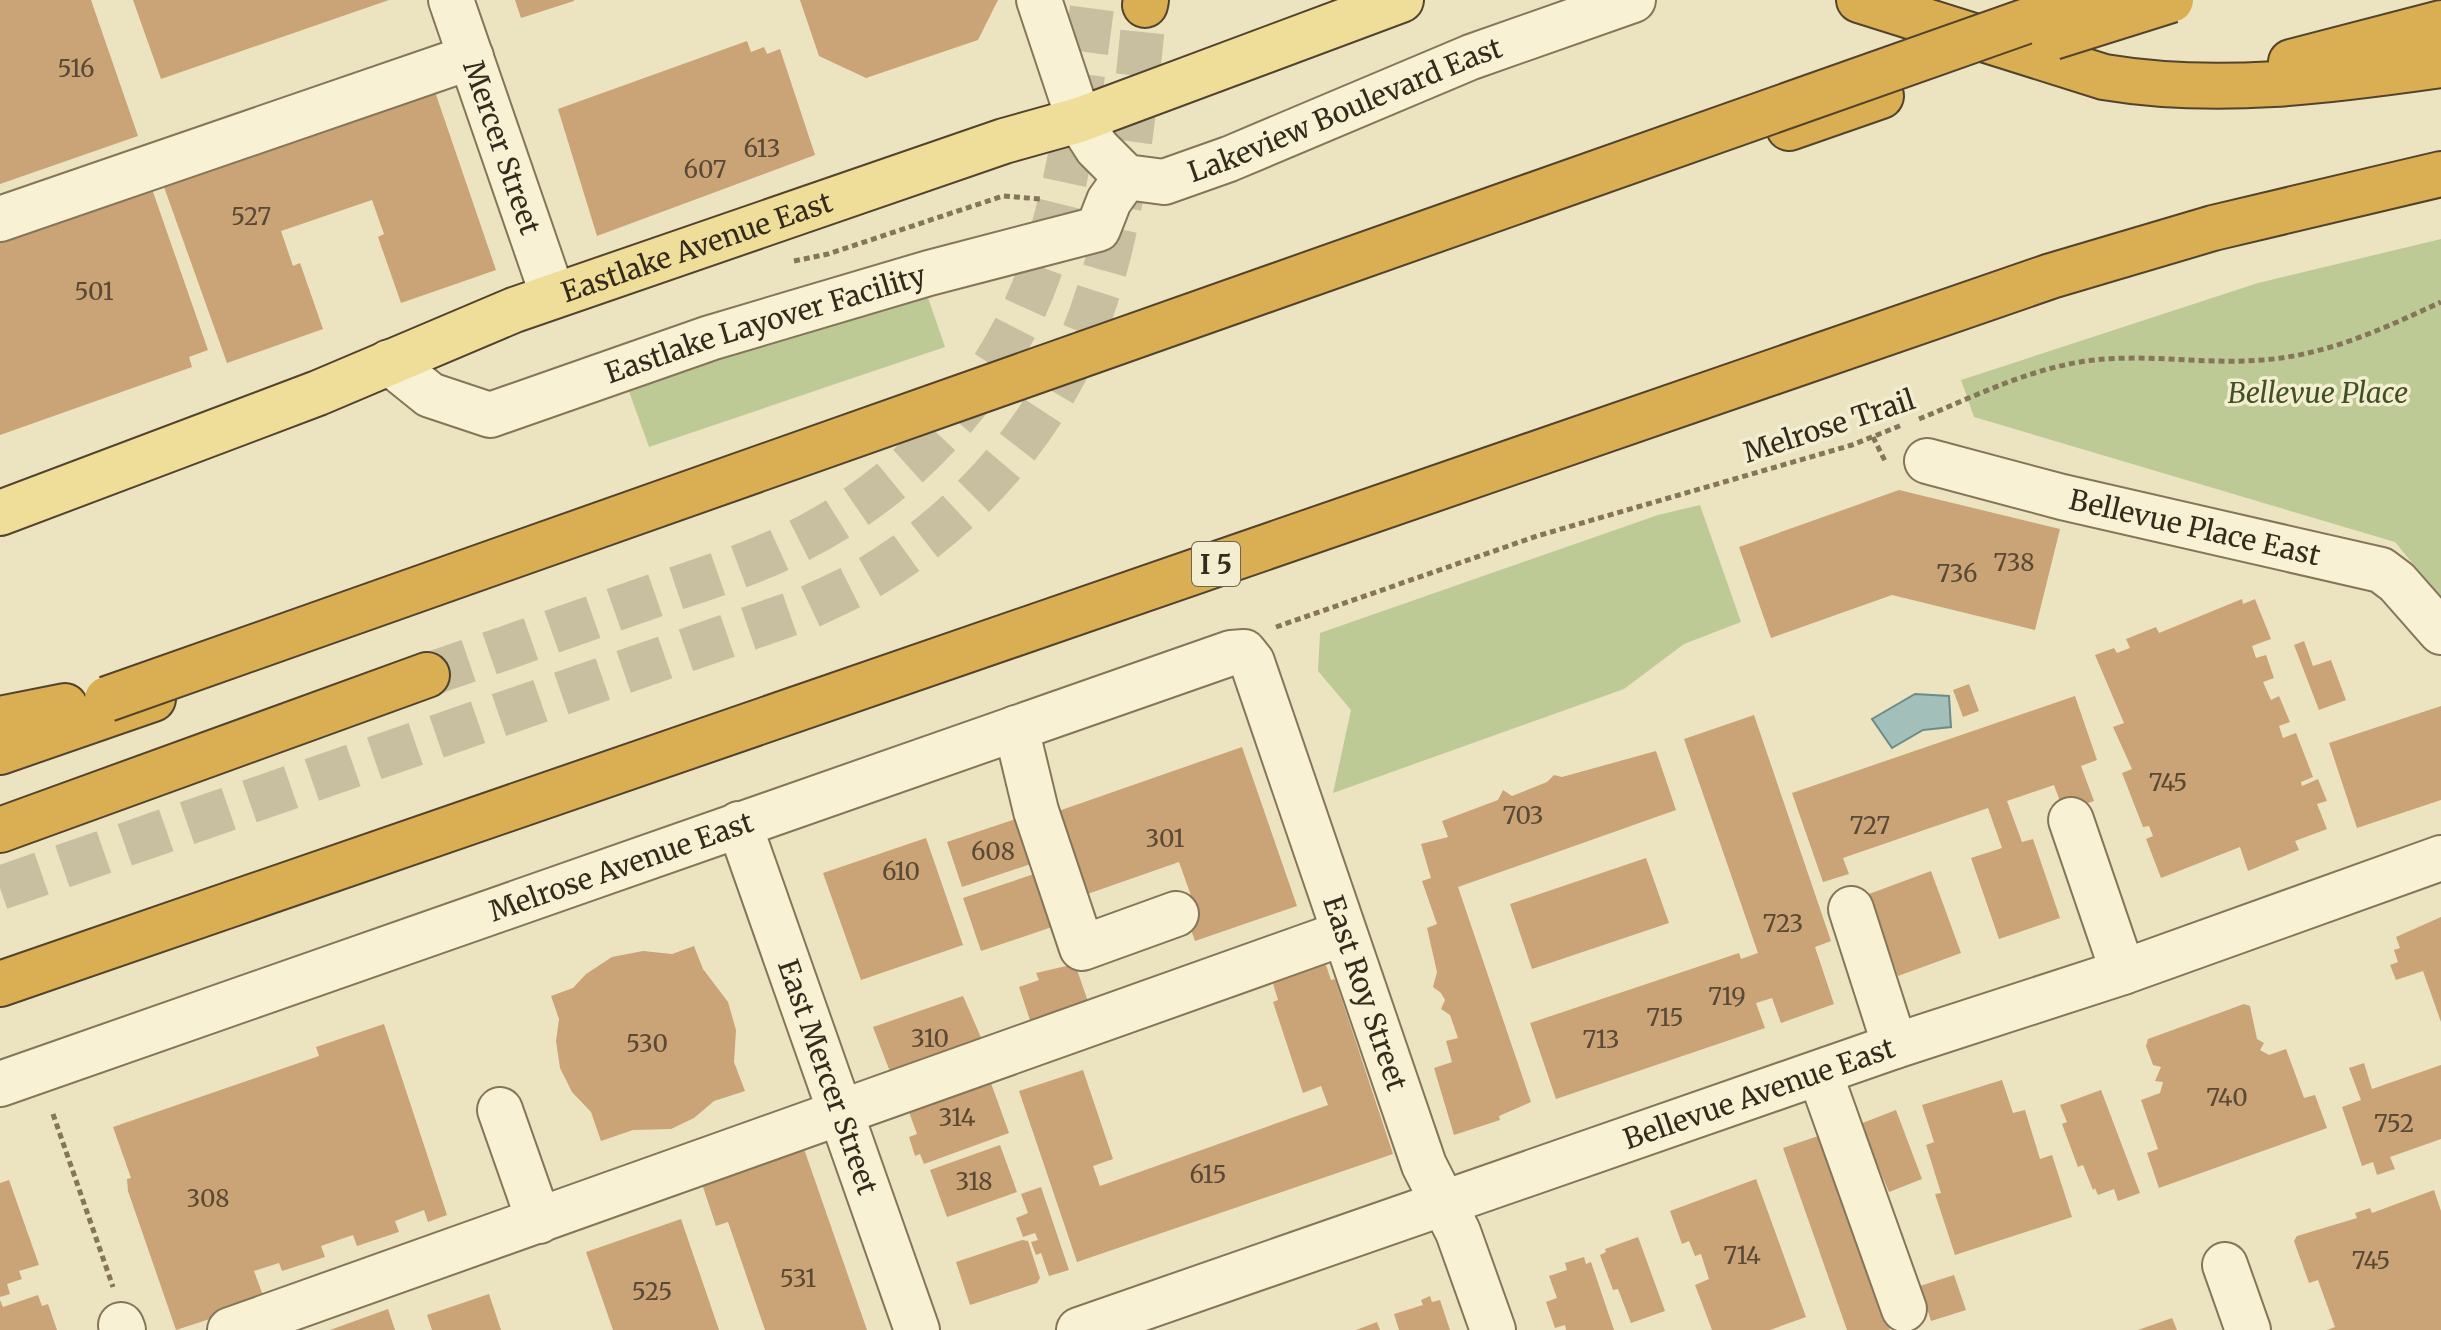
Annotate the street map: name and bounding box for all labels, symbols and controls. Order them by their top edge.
street label: Lakeview Boulevard East [1183,30,1507,190]
house number: 516 [57,53,95,84]
street label: Mercer Street [455,56,548,239]
house number: 613 [744,133,780,164]
house number: 607 [683,154,727,185]
street label: Eastlake Avenue East [557,184,837,310]
house number: 527 [231,201,271,232]
street label: Eastlake Layover Facility [600,257,931,391]
house number: 501 [74,276,114,307]
park label: Bellevue Place [2228,375,2408,411]
street label: Melrose Trail [1739,381,1920,471]
street label: Bellevue Place East [2066,481,2324,574]
road number: I 5 [1192,542,1240,586]
house number: 738 [1993,547,2035,578]
house number: 736 [1936,558,1978,589]
house number: 745 [2149,767,2187,798]
house number: 703 [1502,800,1544,831]
street label: Melrose Avenue East [484,804,758,929]
house number: 727 [1850,810,1890,841]
house number: 301 [1146,823,1185,854]
house number: 608 [971,836,1015,867]
house number: 610 [882,856,920,887]
street label: East Roy Street [1315,891,1415,1095]
house number: 723 [1763,908,1803,939]
street label: East Mercer Street [770,954,886,1199]
house number: 719 [1708,981,1746,1012]
house number: 715 [1646,1002,1684,1033]
house number: 310 [911,1023,949,1054]
house number: 713 [1582,1024,1620,1055]
house number: 530 [626,1028,668,1059]
street label: Bellevue Avenue East [1619,1030,1899,1157]
house number: 740 [2206,1082,2248,1113]
house number: 314 [938,1102,976,1133]
house number: 752 [2374,1108,2414,1139]
house number: 615 [1190,1159,1226,1190]
house number: 318 [955,1166,993,1197]
house number: 308 [186,1183,230,1214]
house number: 714 [1723,1240,1761,1271]
house number: 745 [2352,1245,2390,1276]
house number: 531 [780,1263,816,1294]
house number: 525 [632,1276,672,1307]

